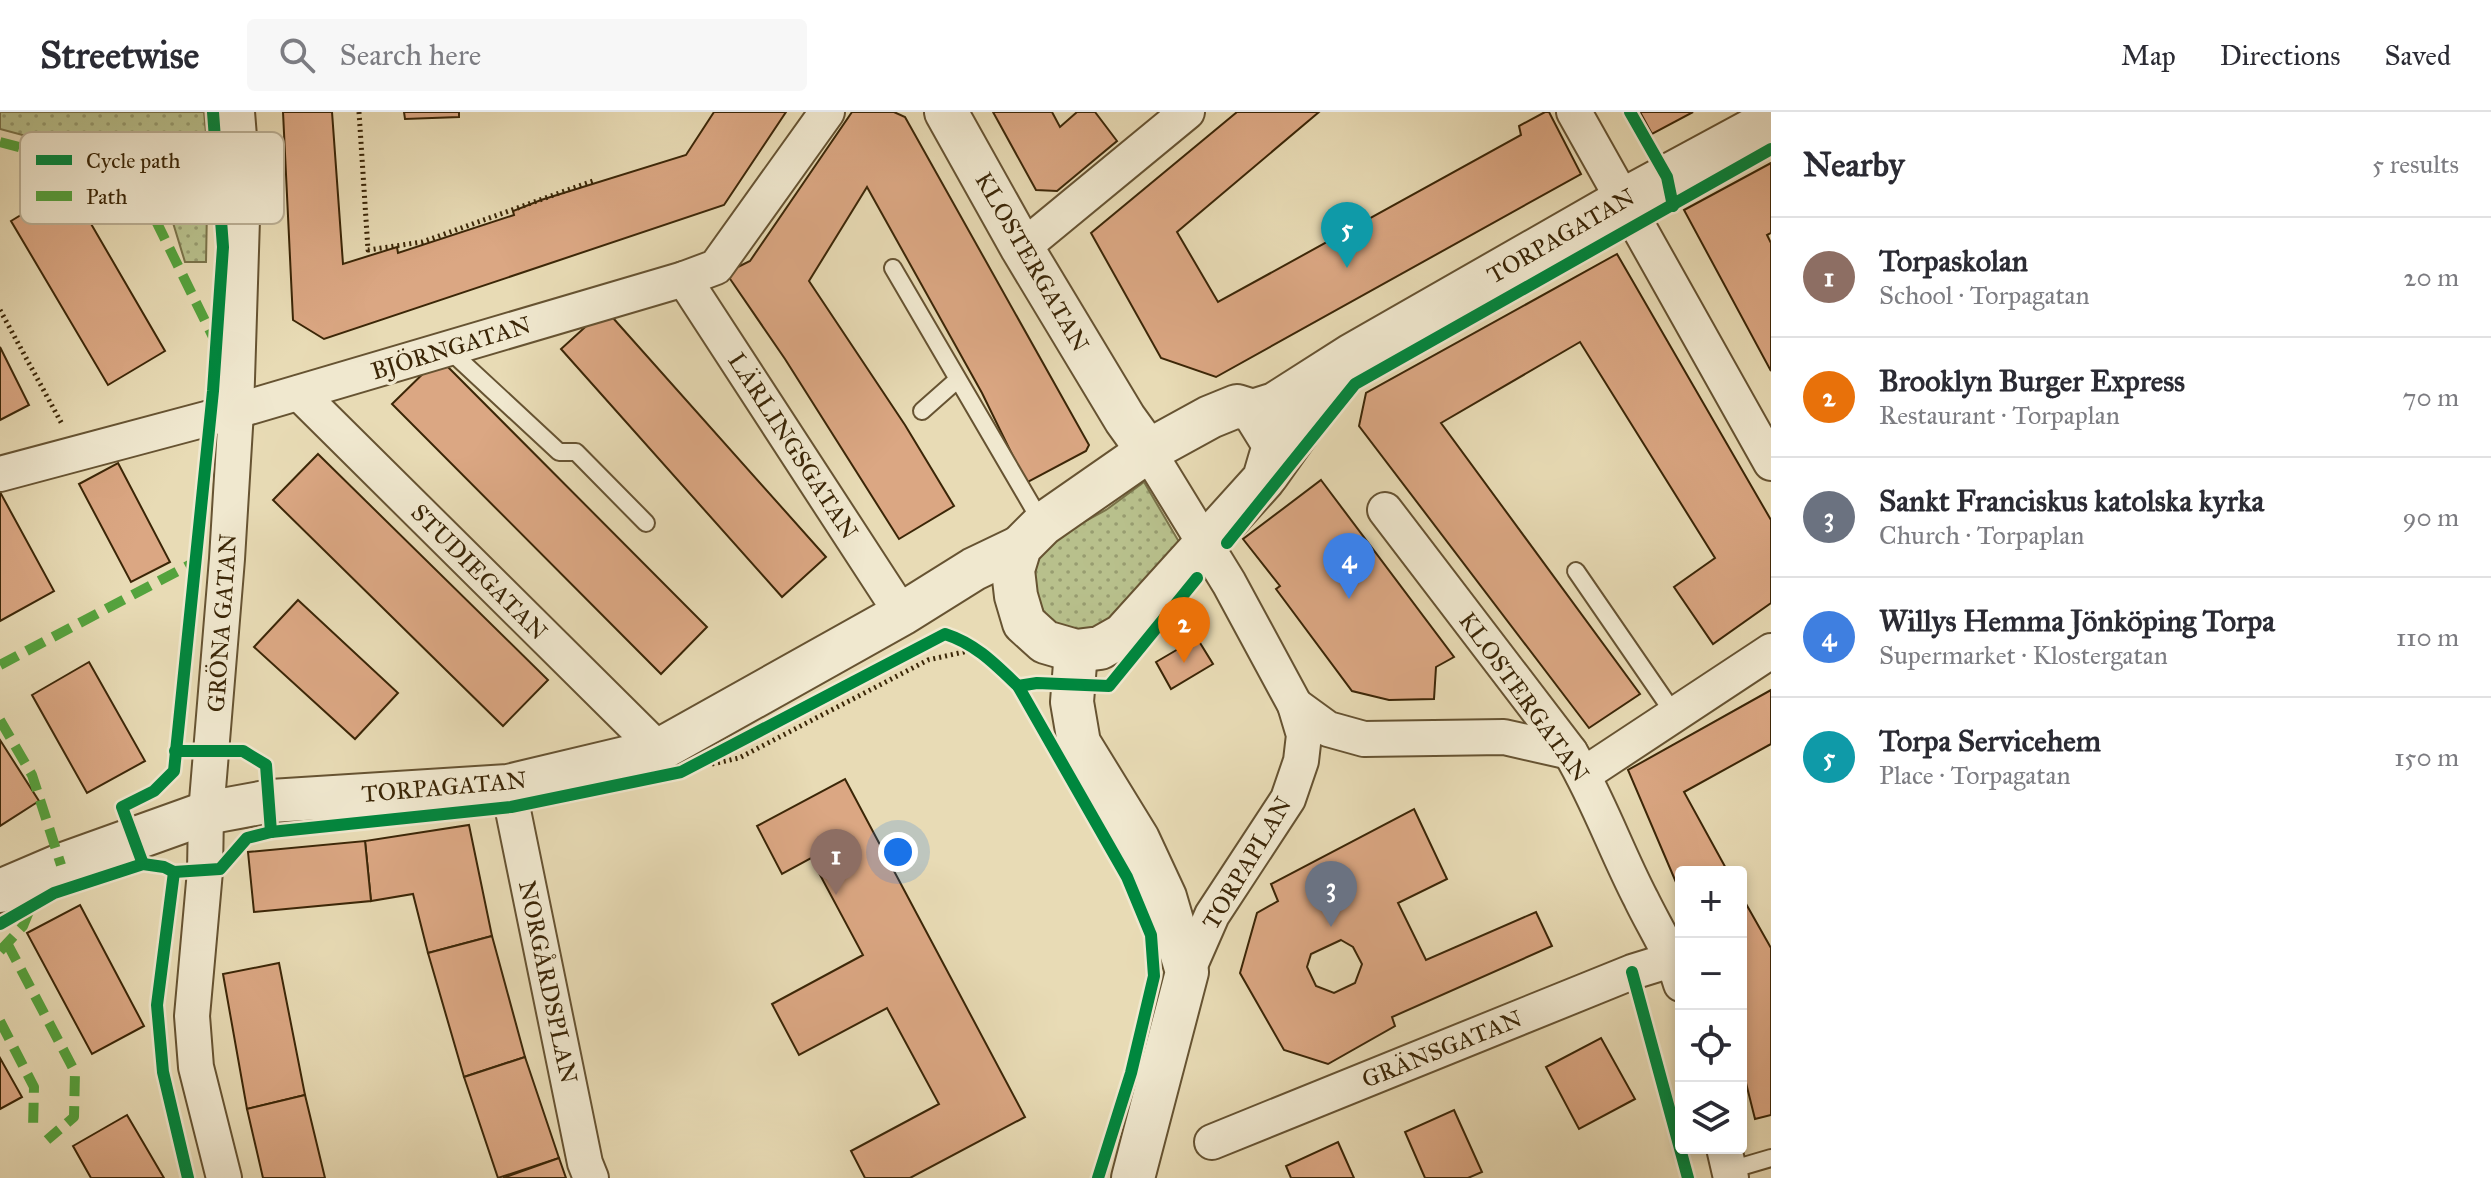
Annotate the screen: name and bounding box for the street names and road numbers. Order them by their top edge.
street label: KLOSTERGATAN [968,167,1096,357]
street label: TORPAGATAN [1482,182,1640,290]
street label: BJÖRNGATAN [367,309,535,387]
street label: LÄRLINGSGATAN [721,347,865,545]
street label: STUDIEGATAN [404,497,554,647]
street label: GRÖNA GATAN [201,533,243,713]
street label: KLOSTERGATAN [1452,606,1596,788]
street label: TORPAGATAN [360,765,528,809]
street label: TORPAPLAN [1196,791,1298,935]
street label: NORGÅRDSPLAN [512,878,584,1086]
street label: GRÄNSGATAN [1357,1003,1527,1095]

